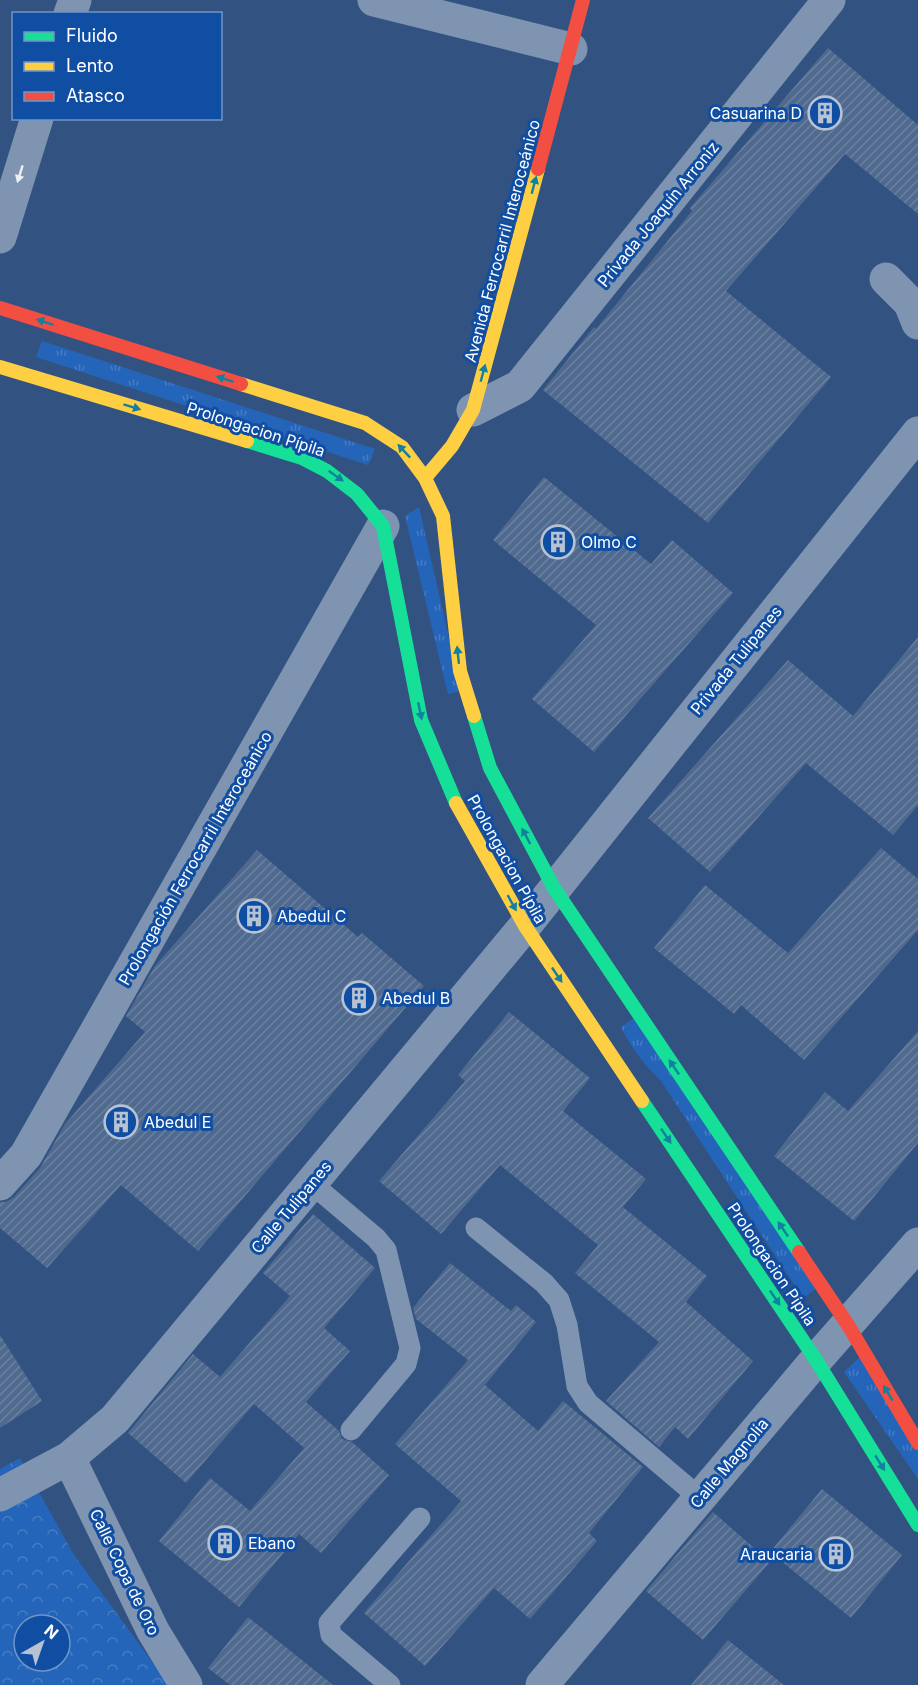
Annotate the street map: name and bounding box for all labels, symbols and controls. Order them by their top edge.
legend [12,12,222,120]
text: Fluido [66,25,118,46]
text: Lento [66,55,114,76]
text: Atasco [66,85,125,106]
building icon: Casuarina D [807,95,843,131]
place label: Casuarina D [710,103,802,123]
street label: Avenida Ferrocarril Interoceánico [460,117,544,365]
street label: Privada Joaquín Arroniz [593,137,723,291]
one-way arrow [15,165,24,183]
one-way arrow [530,176,540,194]
one-way arrow [36,317,54,326]
one-way arrow [479,364,488,382]
one-way arrow [216,374,234,383]
street label: Prolongacion Pípila [184,397,328,461]
one-way arrow [123,403,141,412]
one-way arrow [397,444,411,459]
one-way arrow [328,470,344,481]
building icon: Olmo C [540,524,576,560]
place label: Olmo C [581,532,637,552]
street label: Privada Tulipanes [686,602,786,718]
one-way arrow [453,645,463,664]
one-way arrow [415,702,425,721]
street label: Prolongación Ferrocarril Interoceánico [114,727,276,989]
street label: Prolongacion Pípila [463,791,551,927]
one-way arrow [521,827,531,844]
one-way arrow [507,894,517,911]
building icon: Abedul C [236,898,272,934]
place label: Abedul C [277,906,346,926]
one-way arrow [551,966,563,982]
building icon: Abedul B [341,980,377,1016]
place label: Abedul B [382,988,450,1008]
one-way arrow [669,1059,680,1075]
building icon: Abedul E [103,1104,139,1140]
place label: Abedul E [144,1112,211,1132]
one-way arrow [660,1128,672,1144]
street label: Calle Tulipanes [246,1157,336,1257]
street label: Prolongacion Pípila [723,1199,821,1329]
one-way arrow [777,1221,789,1237]
one-way arrow [769,1290,780,1306]
one-way arrow [883,1385,894,1401]
street label: Calle Magnolia [686,1414,772,1512]
one-way arrow [874,1455,885,1471]
street label: Calle Copa de Oro [86,1506,164,1638]
building icon: Ebano [207,1525,243,1561]
place label: Ebano [248,1533,296,1553]
building icon: Araucaria [818,1536,854,1572]
place label: Araucaria [740,1544,813,1564]
north arrow [12,1613,72,1673]
text: N [41,1620,63,1643]

